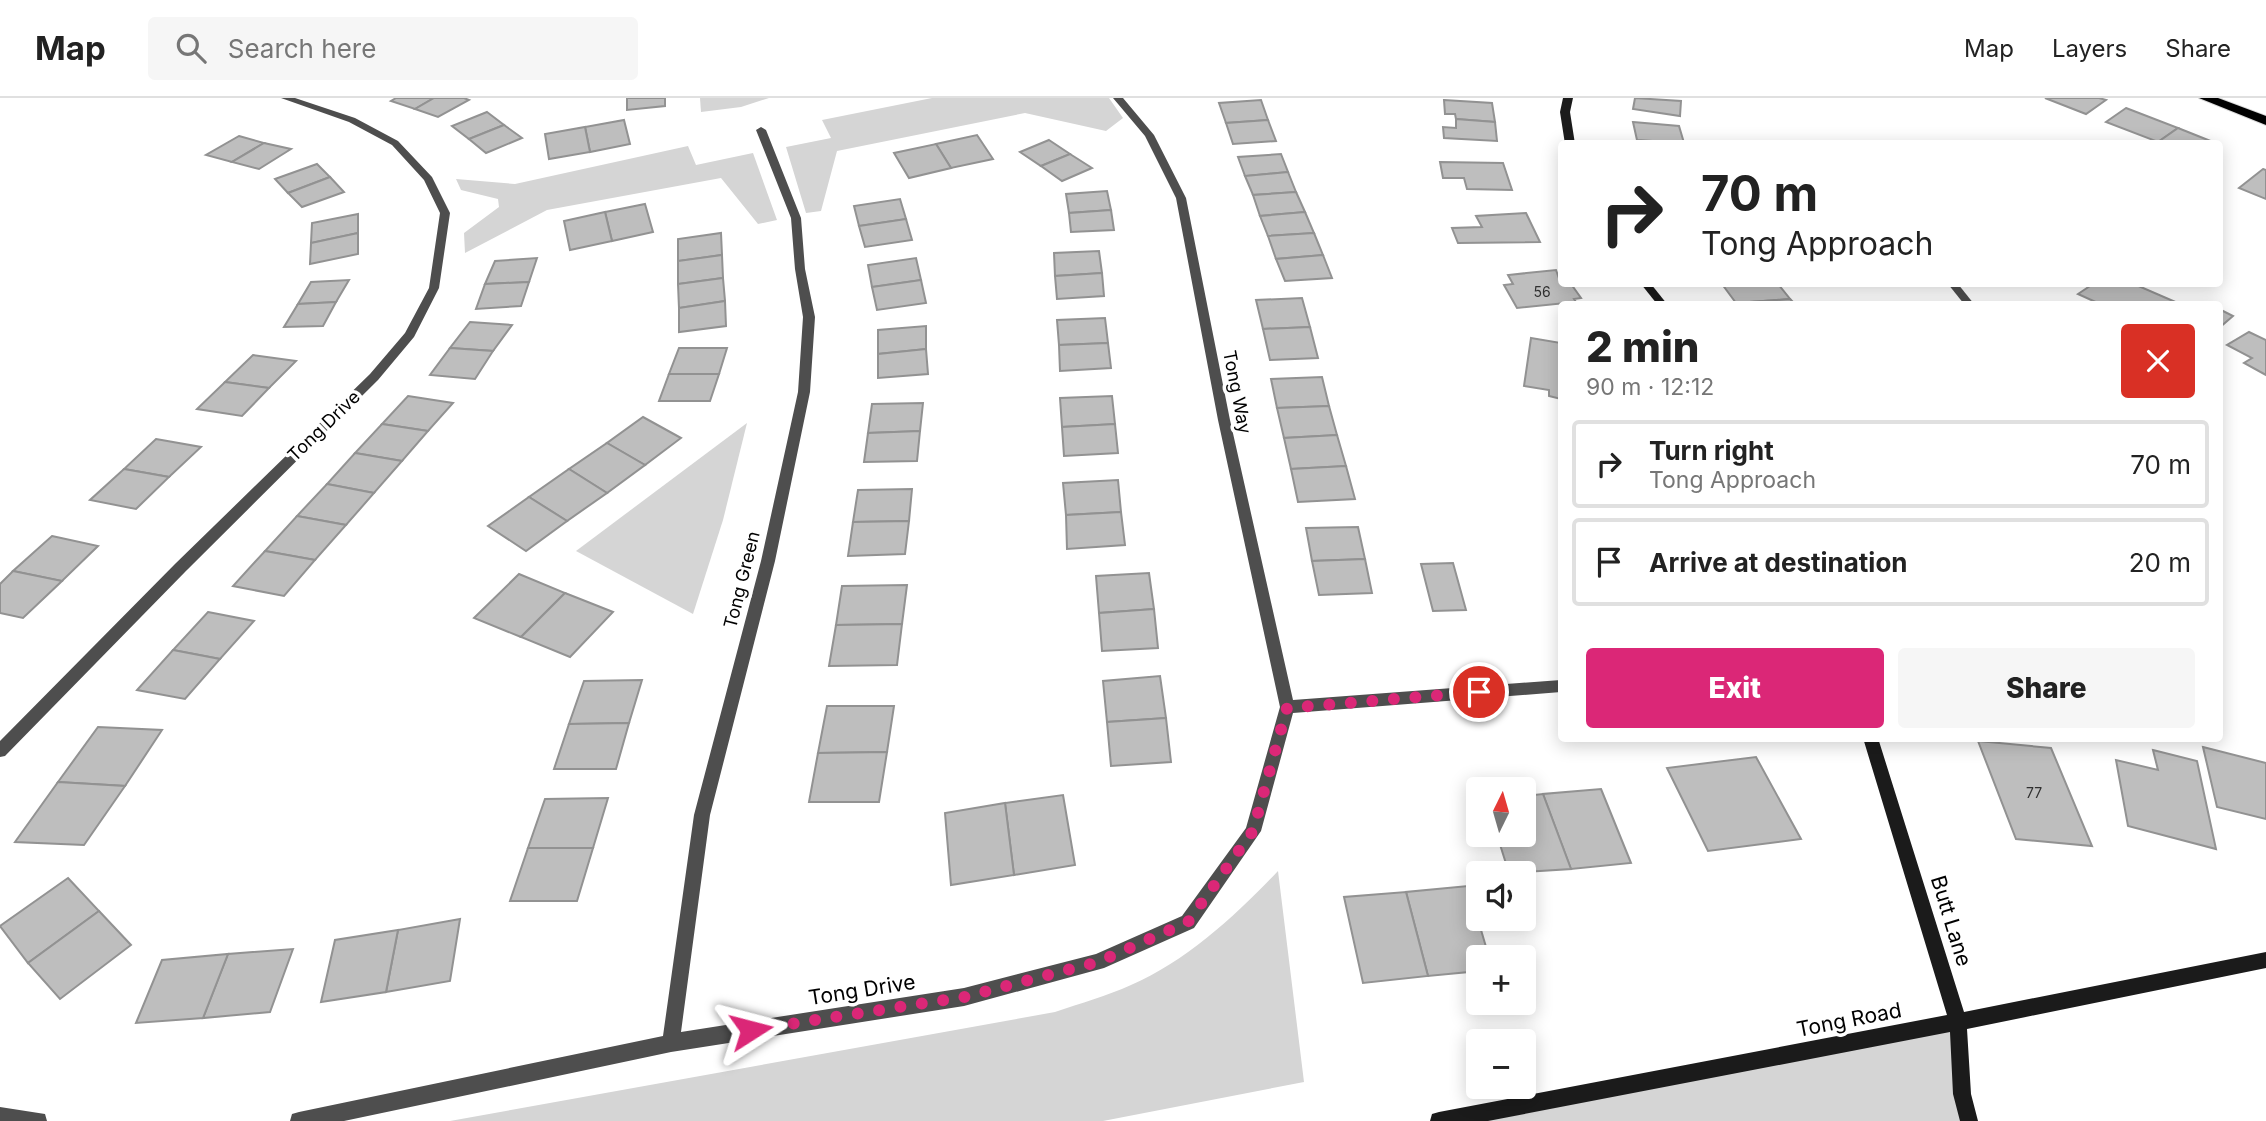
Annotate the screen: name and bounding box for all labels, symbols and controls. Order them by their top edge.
search box [148,17,638,80]
text: Map [35,28,106,68]
icon: search [172,29,210,67]
text: Search here [228,33,376,64]
text: Map [1964,34,2014,63]
text: Layers [2052,34,2127,63]
text: Share [2165,34,2231,63]
text: 70 m [1701,164,1818,223]
icon: right [1586,168,1677,259]
text: Tong Approach [1701,224,1933,263]
house number: 56 [1533,283,1551,300]
text: 2 min [1586,321,1700,372]
button: close [2121,324,2195,398]
street label: Tong Way [1219,348,1256,435]
text: 90 m · 12:12 [1586,373,1714,401]
street label: Tong Drive [283,386,364,465]
text: Turn right [1649,435,1774,466]
icon: right [1590,445,1628,483]
text: 70 m [2130,449,2191,480]
text: Tong Approach [1649,466,1816,494]
street label: Tong Green [719,529,764,631]
icon: arrive [1590,543,1628,581]
text: Arrive at destination [1649,547,1908,578]
text: 20 m [2129,547,2191,578]
button: Exit [1586,648,1884,728]
button: Share [1898,648,2195,728]
pin [1449,662,1509,722]
icon: arrive [1460,673,1498,711]
north arrow [1466,777,1536,847]
map controls [1466,777,1536,1099]
house number: 77 [2026,784,2042,801]
button: sound [1466,861,1536,931]
street label: Butt Lane [1926,872,1977,969]
button: + [1466,945,1536,1015]
street label: Tong Drive [807,969,917,1010]
position arrow [714,993,788,1067]
street label: Tong Road [1794,997,1903,1042]
button: − [1466,1029,1536,1099]

